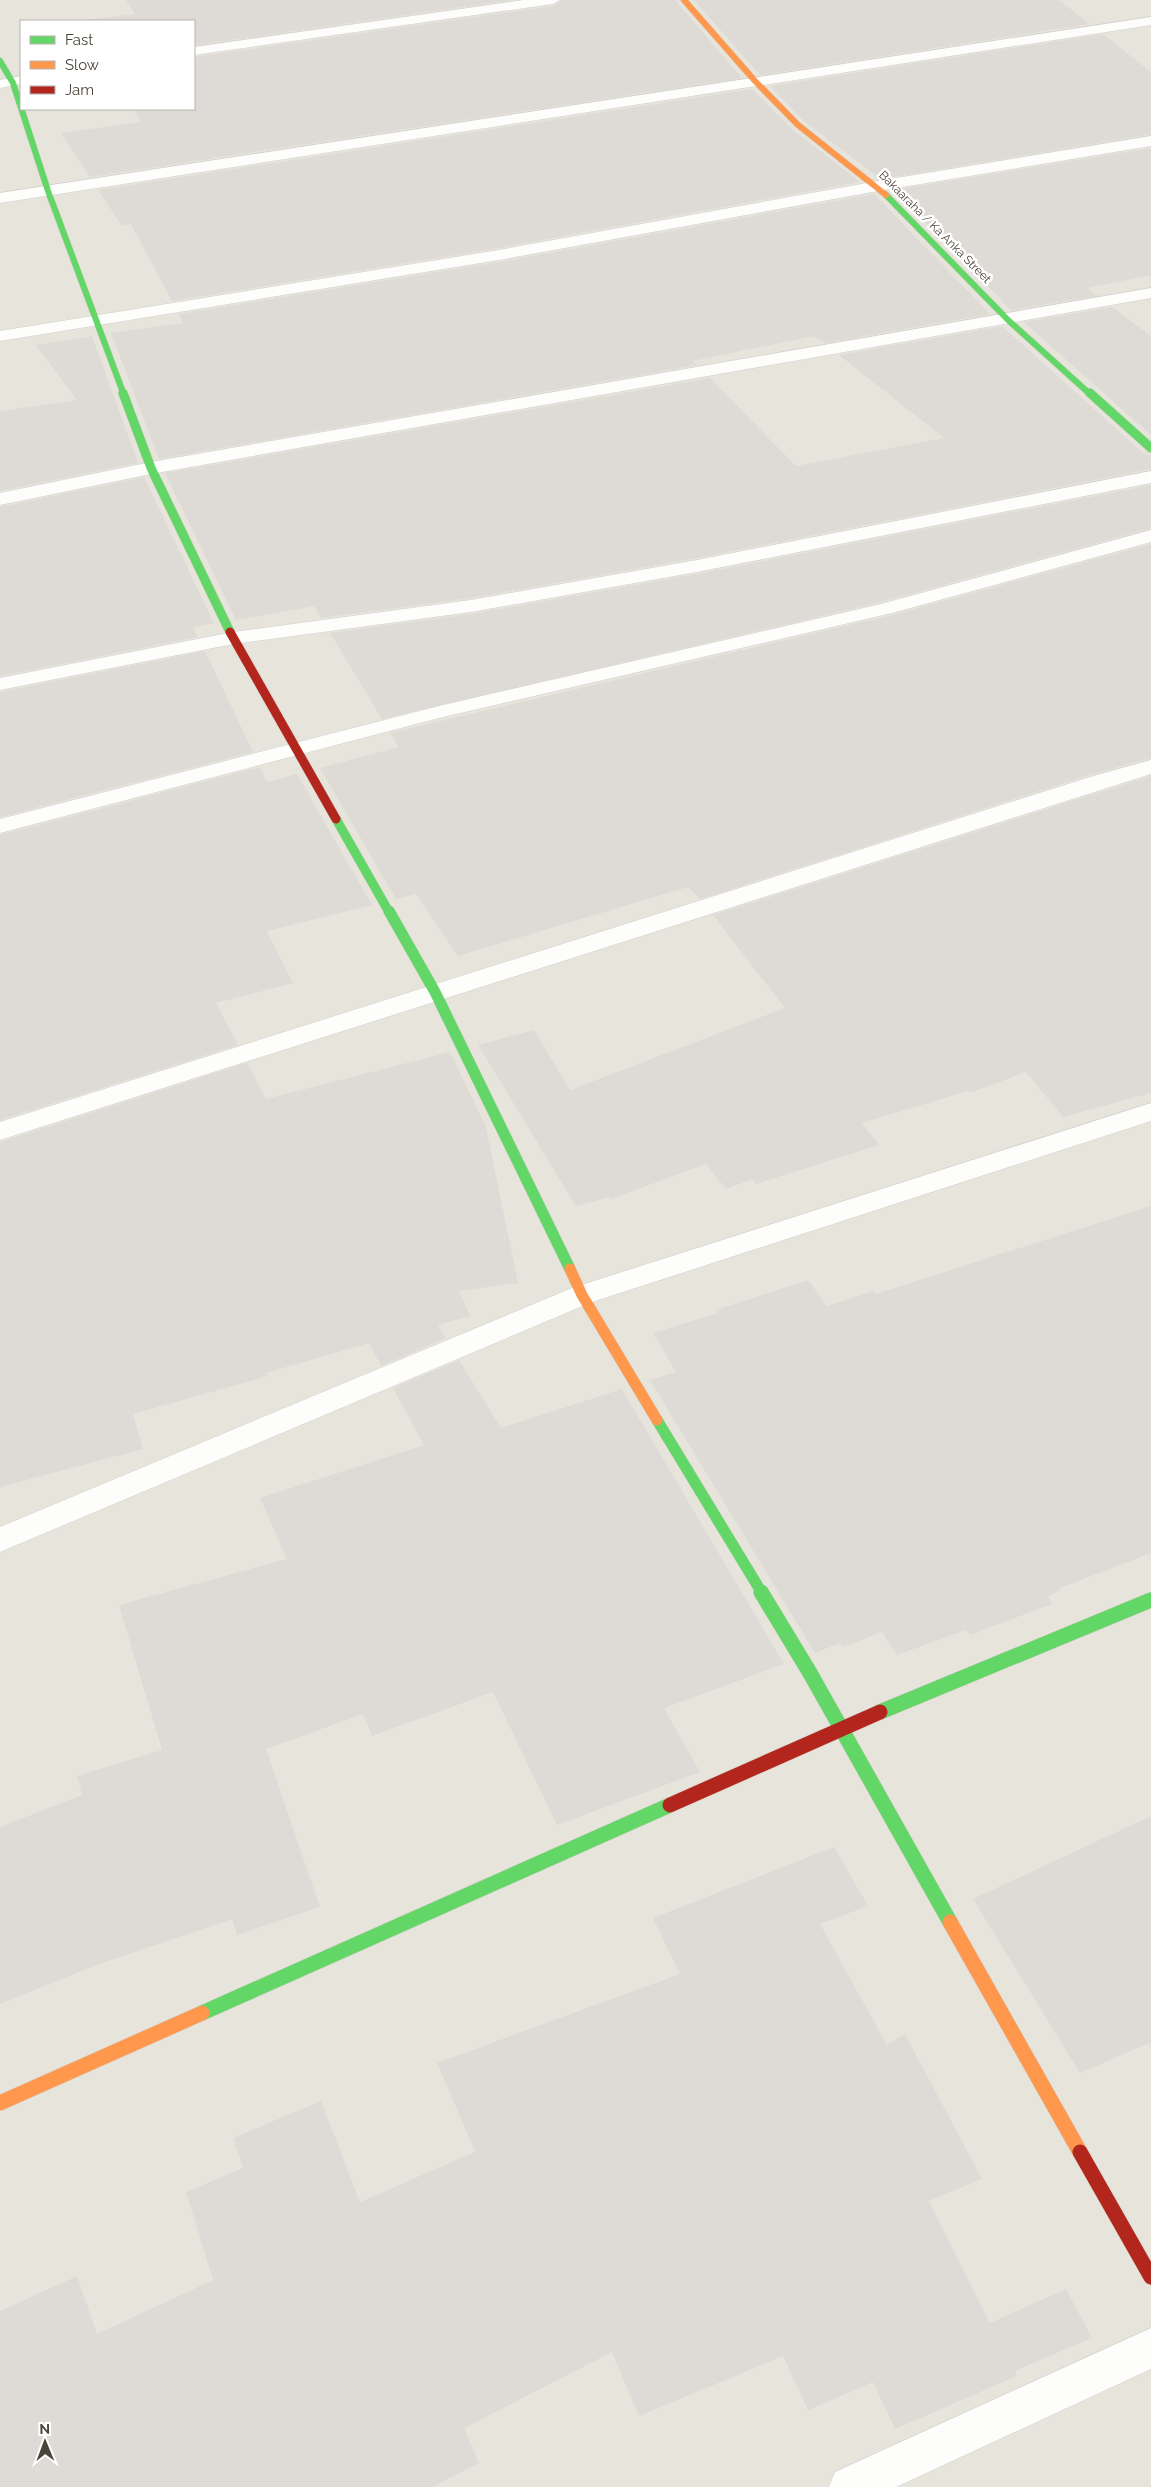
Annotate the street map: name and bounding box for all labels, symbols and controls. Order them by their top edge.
legend [20,20,195,110]
text: Fast [65,31,93,49]
text: Slow [65,56,99,74]
text: Jam [65,81,94,99]
street label: Bakaaraha / Ka Anka Street [876,168,994,286]
north arrow [20,2417,70,2467]
text: N [39,2421,50,2437]

